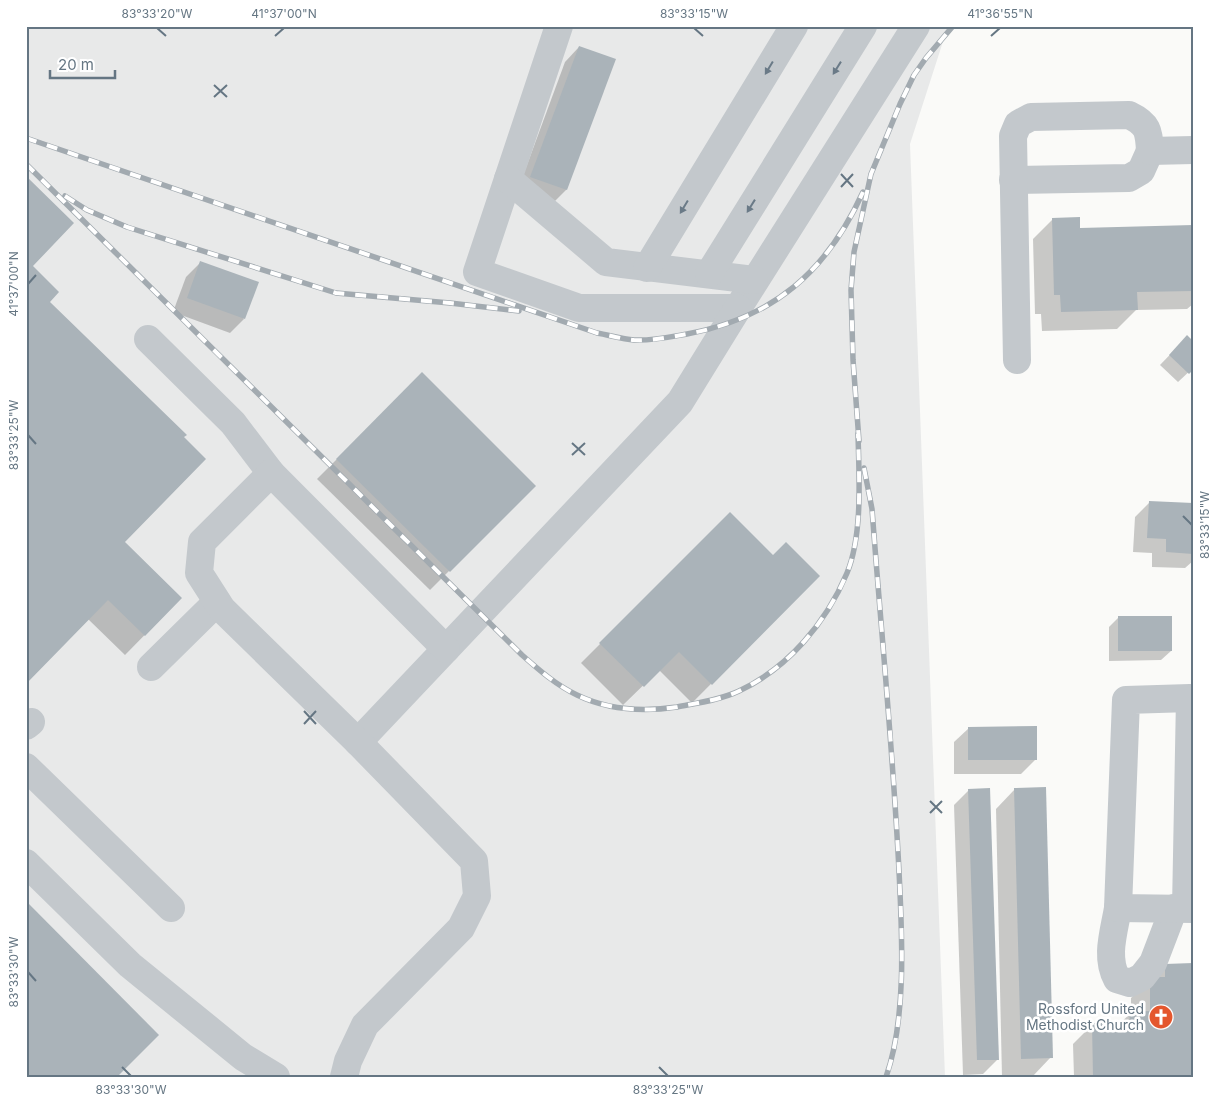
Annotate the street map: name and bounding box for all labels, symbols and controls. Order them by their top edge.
text: 83°33'20"W [122,6,193,21]
text: 41°37'00"N [251,6,317,21]
text: 83°33'15"W [660,6,728,21]
text: 41°36'55"N [967,6,1033,21]
scale bar [50,48,115,80]
text: 20 m [58,55,94,74]
one-way arrow [764,61,773,74]
one-way arrow [833,61,842,74]
one-way arrow [747,199,756,212]
one-way arrow [680,200,689,213]
text: 41°37'00"N [6,251,21,317]
text: 83°33'25"W [6,400,21,470]
text: 83°33'15"W [1197,491,1212,559]
text: 83°33'30"W [6,936,21,1007]
place label: Rossford United Methodist Church [1026,1000,1144,1033]
church icon: Rossford United Methodist Church [1148,1004,1174,1030]
text: 83°33'30"W [96,1082,167,1097]
text: 83°33'25"W [633,1082,703,1097]

